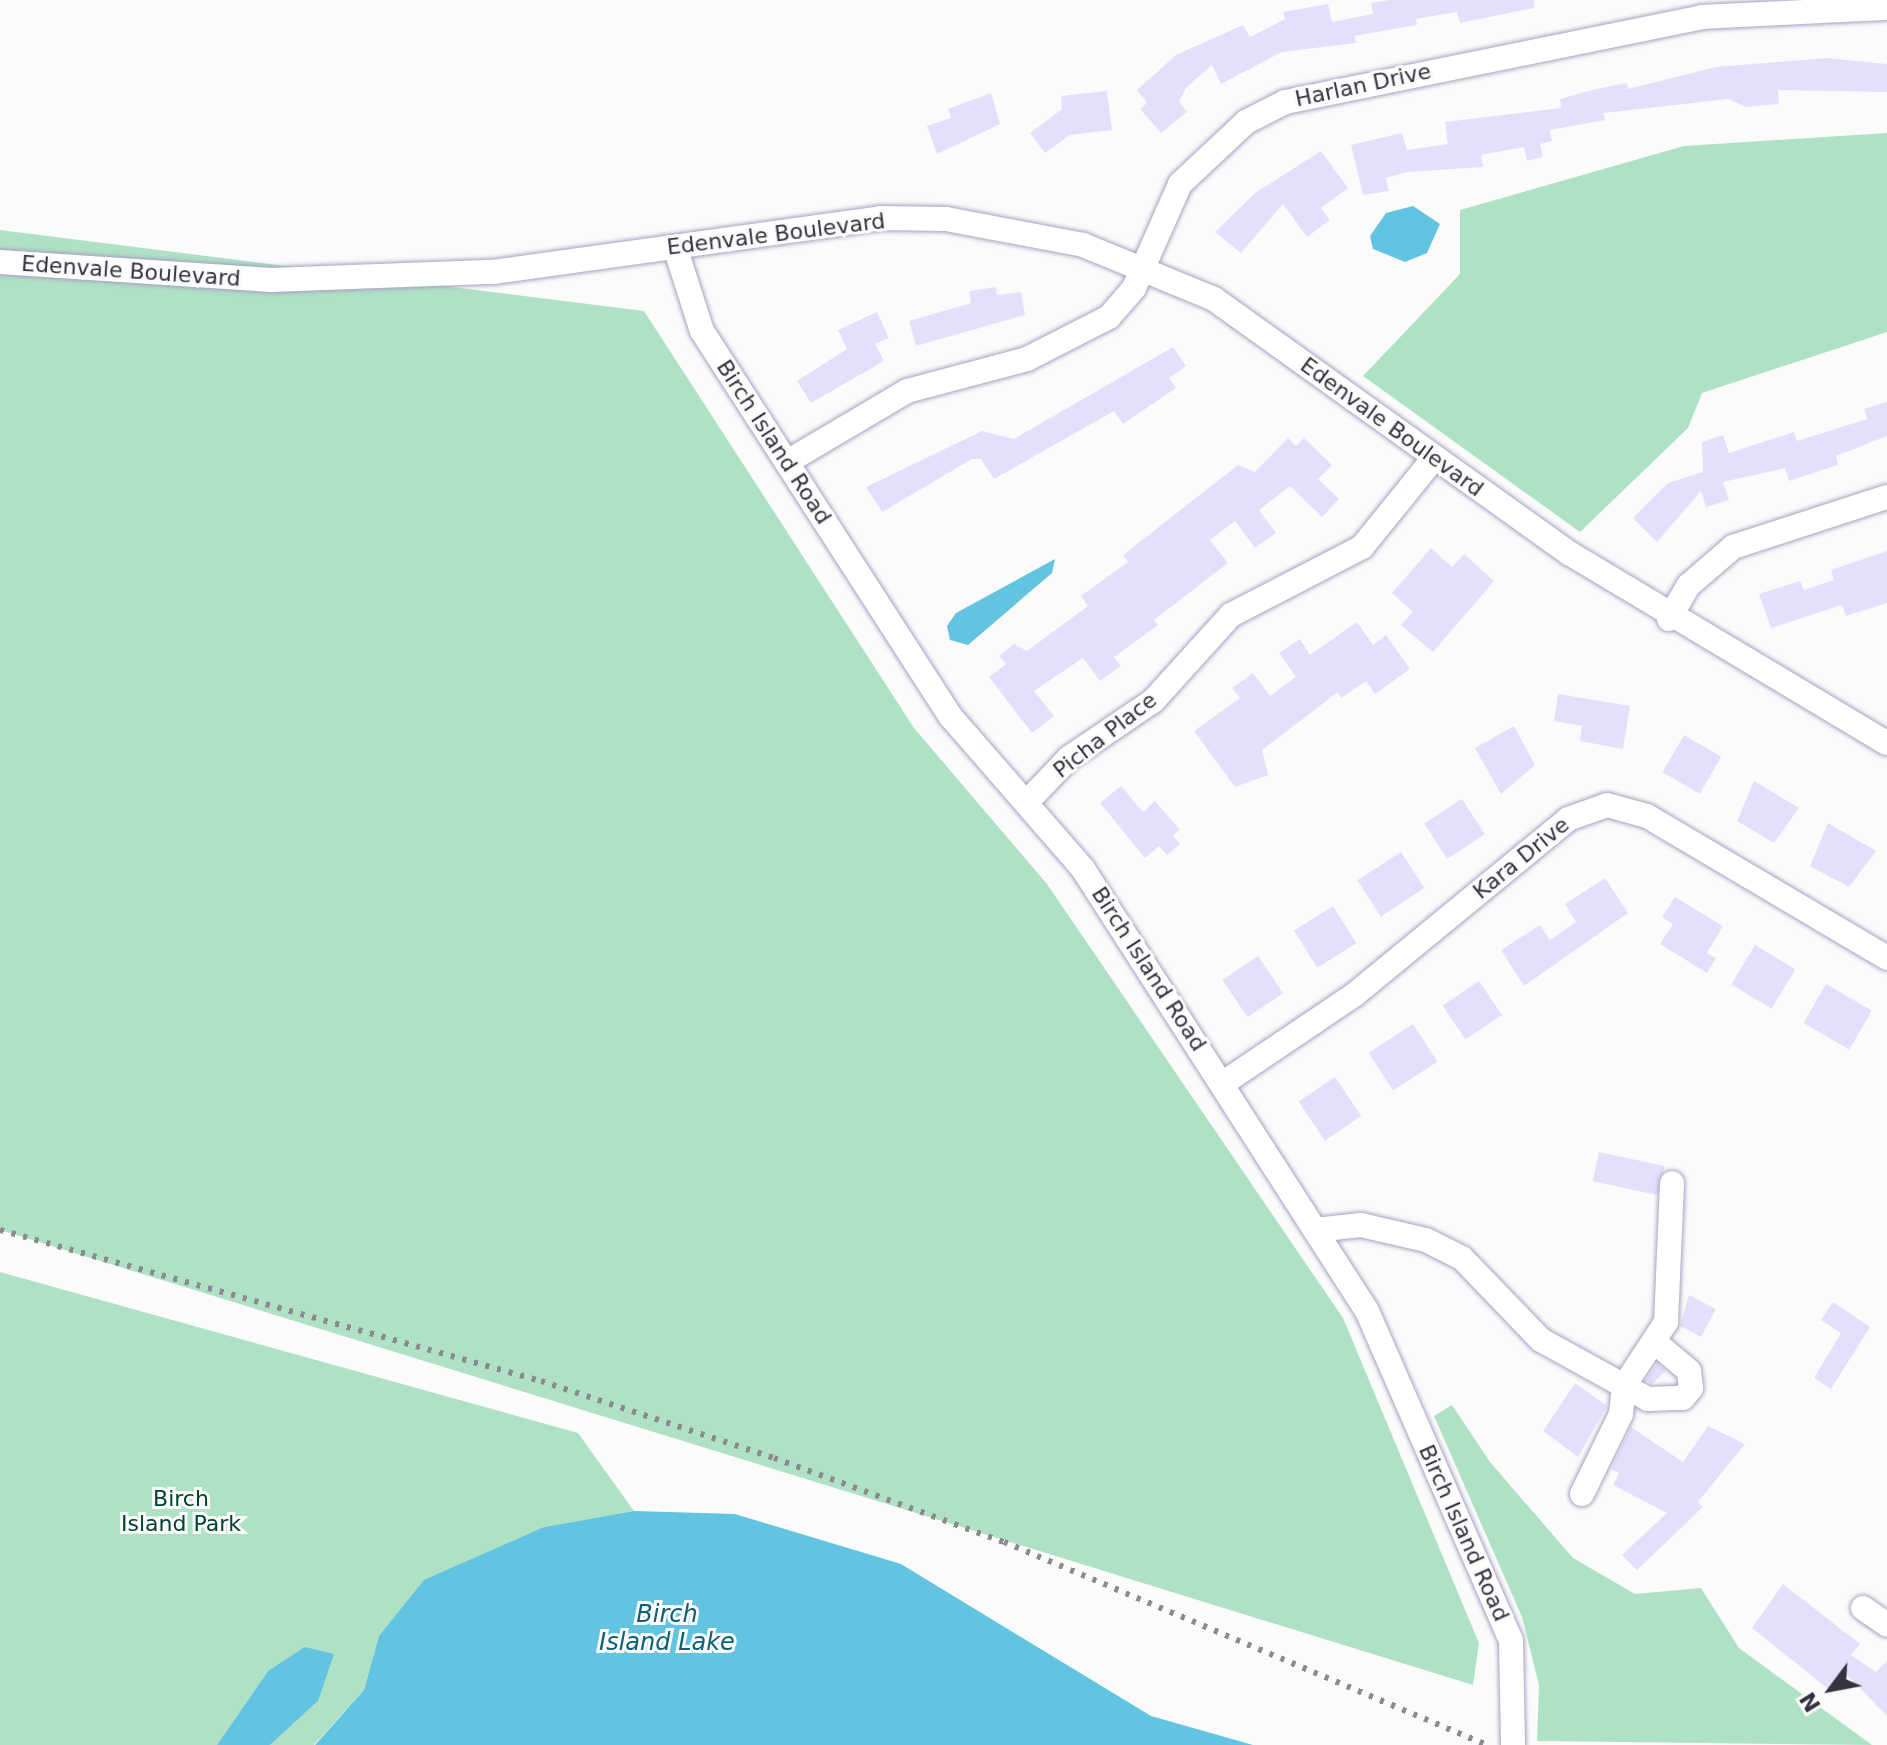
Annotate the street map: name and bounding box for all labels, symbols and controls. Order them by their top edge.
street label: Harlan Drive [1293,58,1433,112]
street label: Edenvale Boulevard [665,208,887,260]
street label: Edenvale Boulevard [20,250,242,292]
street label: Edenvale Boulevard [1295,352,1489,502]
street label: Birch Island Road [711,355,837,529]
street label: Picha Place [1048,686,1162,784]
street label: Kara Drive [1468,811,1574,905]
street label: Birch Island Road [1086,882,1212,1056]
street label: Birch Island Road [1413,1441,1515,1625]
park label: Birch Island Park [121,1485,241,1536]
water label: Birch Island Lake [599,1601,735,1657]
north arrow [1791,1649,1871,1729]
text: N [1795,1688,1826,1716]

